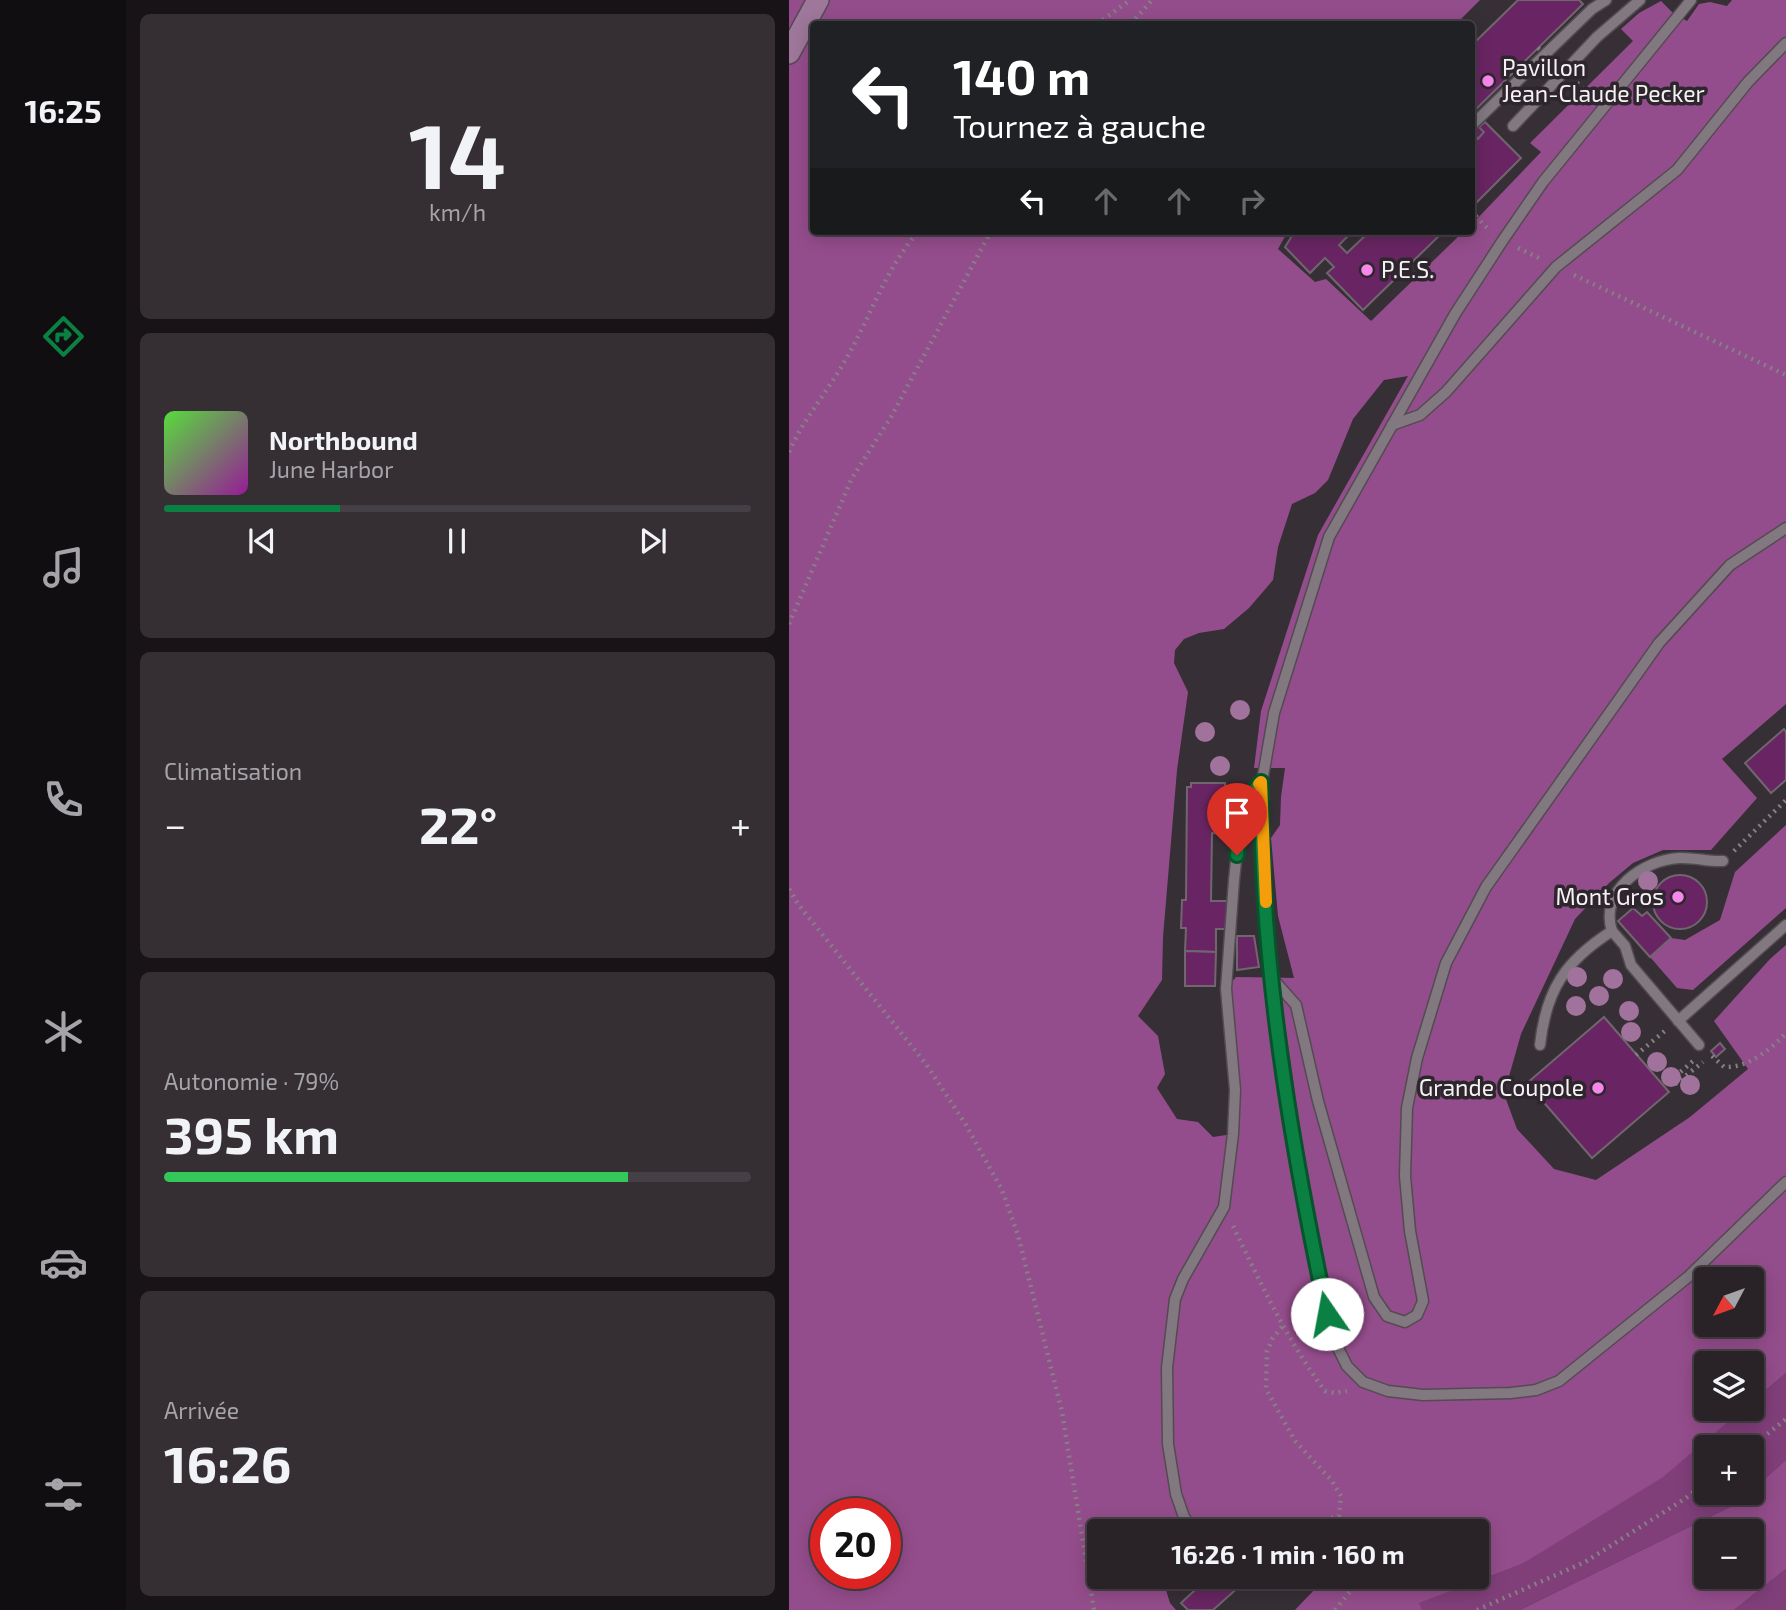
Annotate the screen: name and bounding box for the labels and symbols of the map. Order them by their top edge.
place label: Pavillon Jean-Claude Pecker [1502,53,1705,107]
marker: Pavillon Jean-Claude Pecker [1480,73,1496,89]
place label: P.E.S. [1381,255,1434,283]
marker: P.E.S. [1359,262,1375,278]
pin [1207,783,1267,855]
place label: Mont Gros [1555,882,1664,910]
marker: Mont Gros [1670,889,1686,905]
place label: Grande Coupole [1419,1073,1584,1101]
marker: Grande Coupole [1590,1080,1606,1096]
north arrow [1694,1267,1764,1337]
position arrow [1290,1277,1364,1351]
speed limit sign: 20 [810,1498,901,1589]

